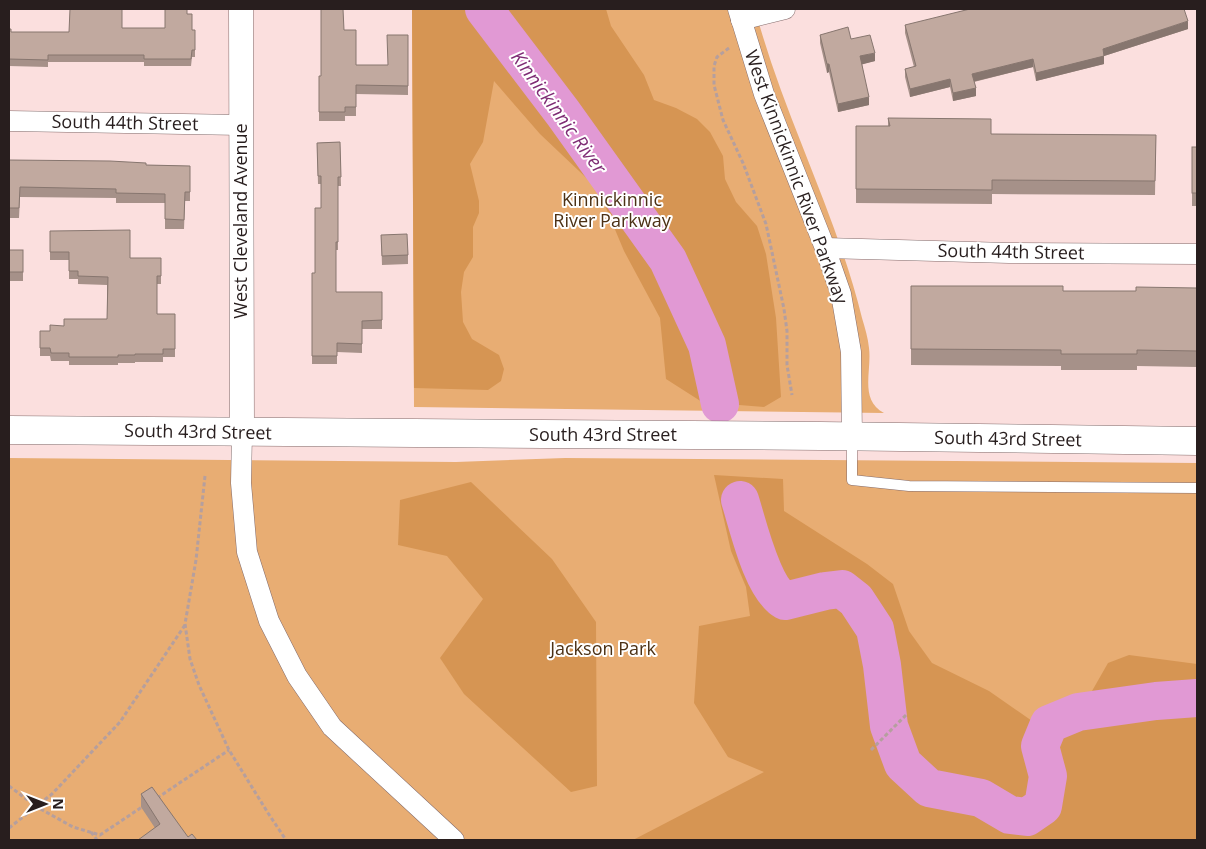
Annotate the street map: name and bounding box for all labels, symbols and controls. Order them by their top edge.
water label: Kinnickinnic River [505,45,613,180]
street label: West Kinnickinnic River Parkway [740,46,854,308]
street label: South 44th Street [51,109,199,135]
street label: West Cleveland Avenue [228,123,252,319]
park label: Kinnickinnic River Parkway [553,187,672,232]
street label: South 44th Street [937,238,1085,264]
street label: South 43rd Street [124,418,272,444]
street label: South 43rd Street [529,422,677,446]
street label: South 43rd Street [934,425,1082,451]
park label: Jackson Park [548,636,656,660]
north arrow [20,779,70,829]
text: N [49,798,68,810]

